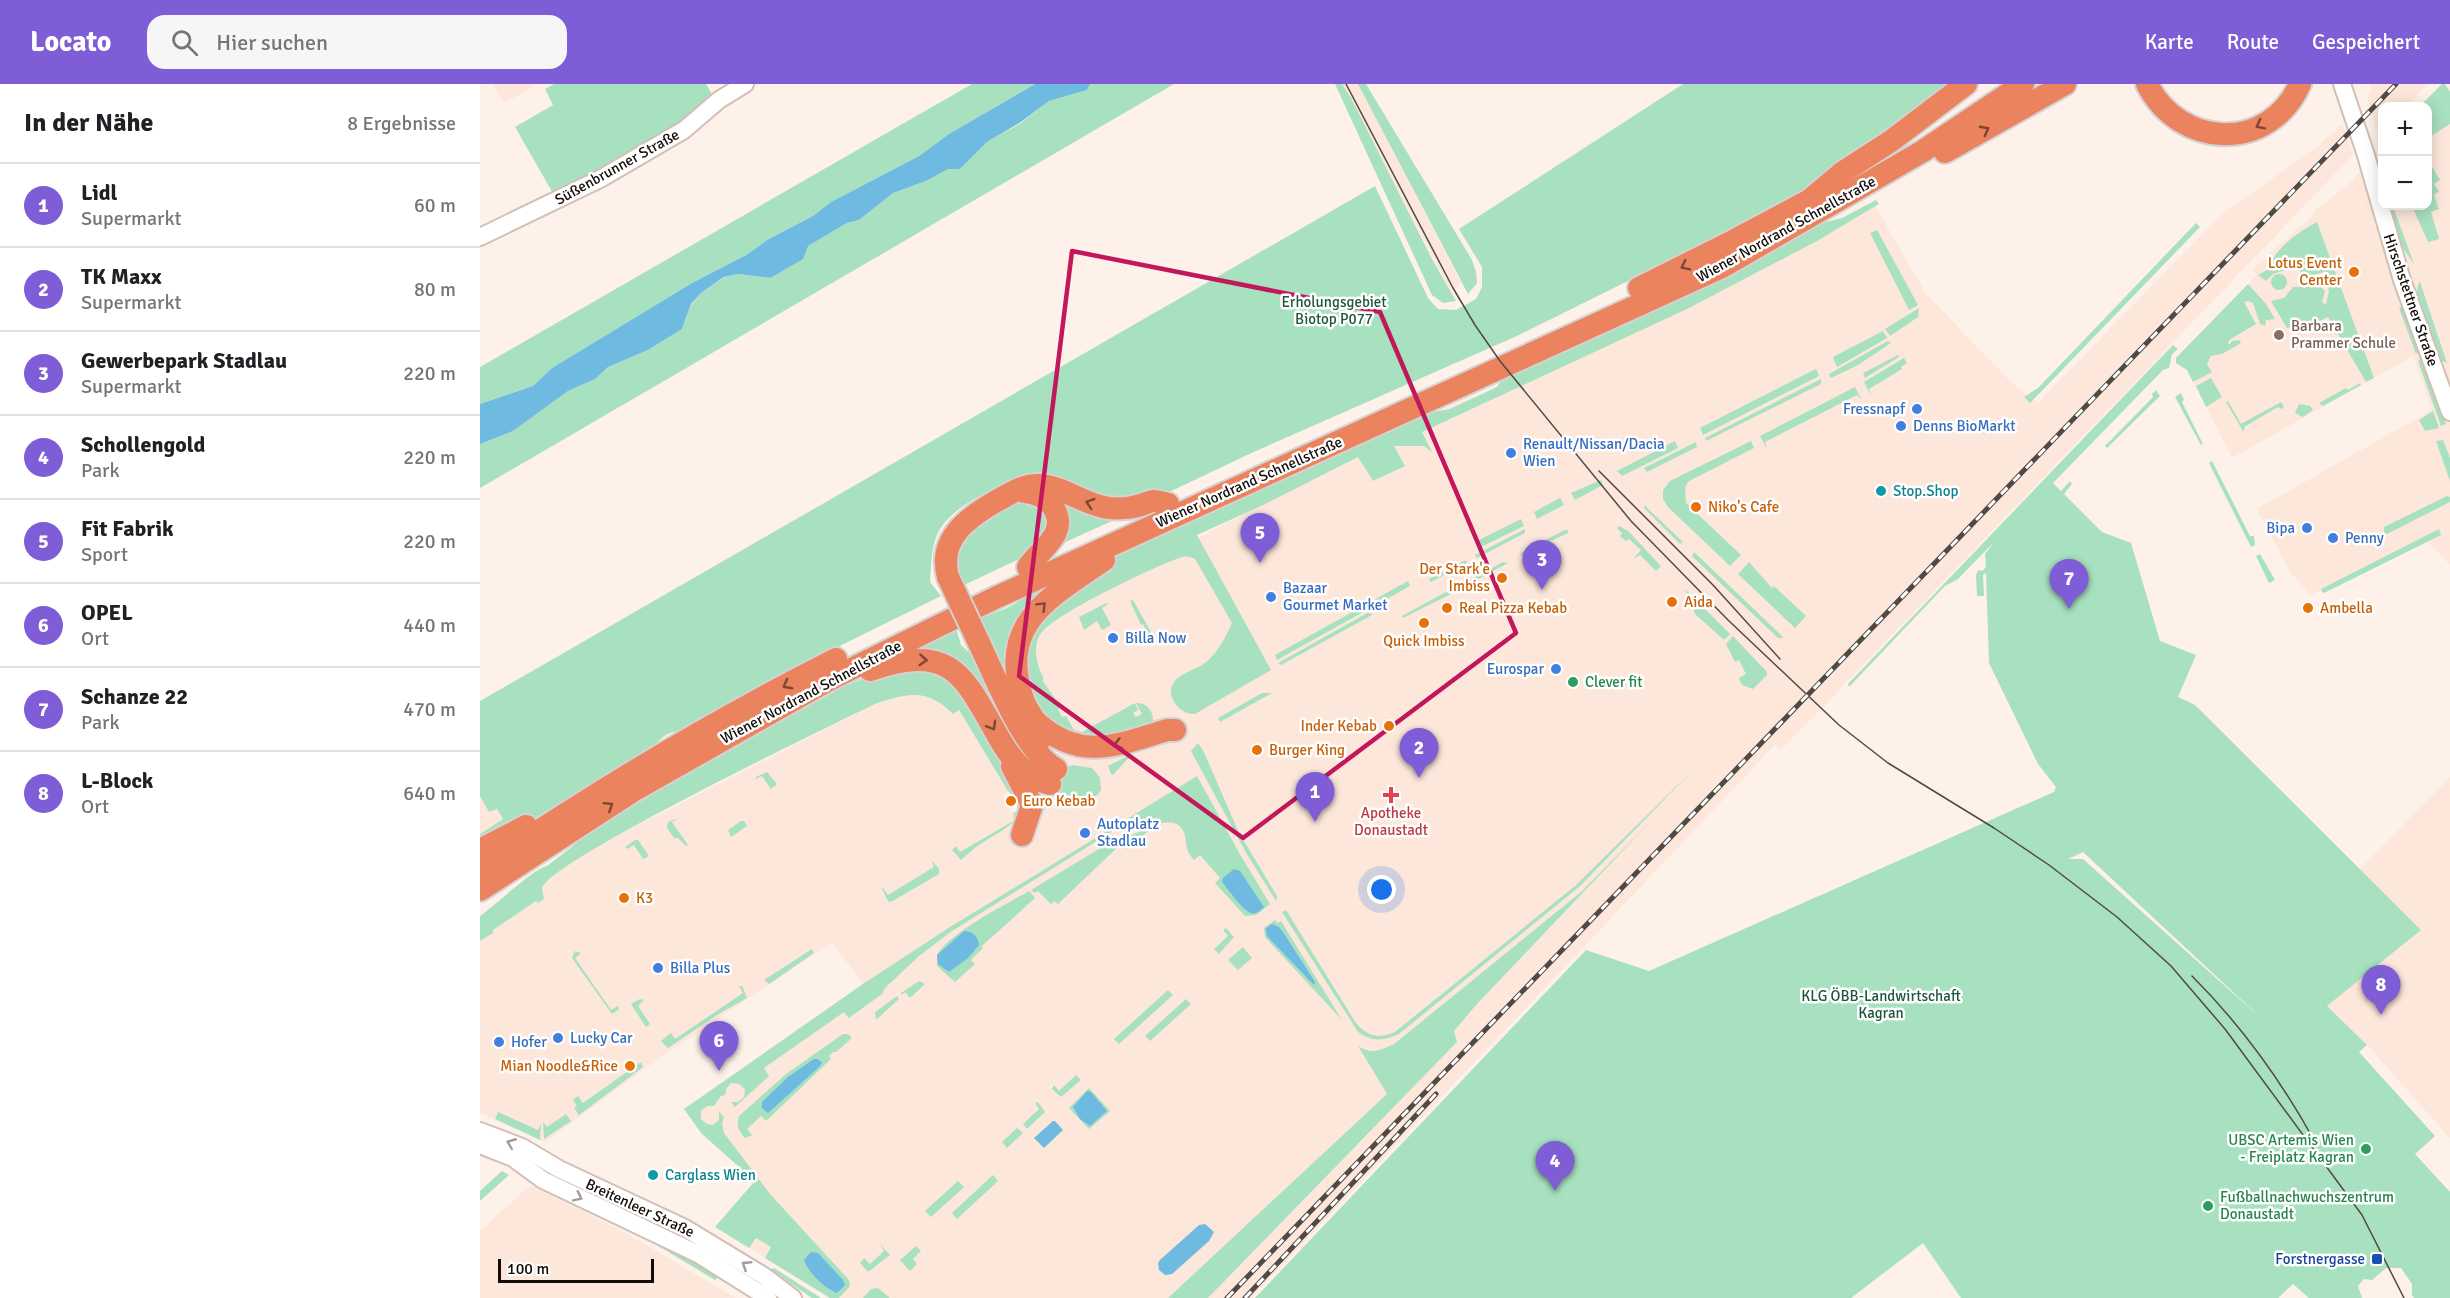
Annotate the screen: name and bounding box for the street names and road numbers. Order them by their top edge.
street label: Süßenbrunner Straße [552,125,682,209]
street label: Wiener Nordrand Schnellstraße [1693,172,1879,286]
street label: Hirschstettner Straße [2380,231,2442,369]
street label: Wiener Nordrand Schnellstraße [1153,433,1345,531]
street label: Wiener Nordrand Schnellstraße [717,637,905,747]
street label: Breitenleer Straße [583,1175,697,1241]

